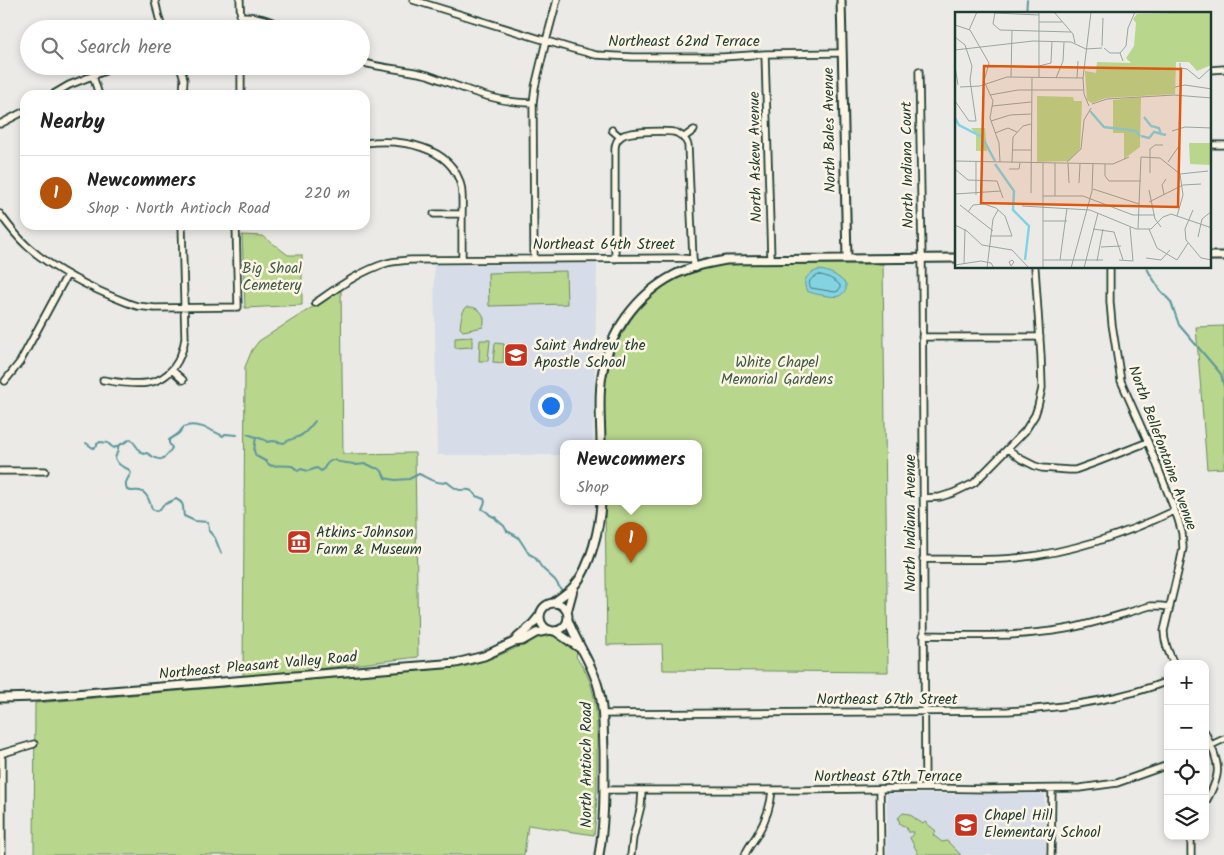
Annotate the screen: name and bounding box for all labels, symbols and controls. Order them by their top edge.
inset map [955,12,1212,269]
search box [20,20,370,75]
street label: Northeast 62nd Terrace [608,30,760,54]
text: Search here [78,33,172,63]
icon: search [38,34,66,62]
street label: North Bales Avenue [817,67,843,193]
street label: North Askew Avenue [743,91,769,223]
street label: North Indiana Court [895,101,921,229]
text: Nearby [40,106,105,139]
text: Newcommers [87,166,196,196]
text: 1 [54,181,58,206]
text: 220 m [304,181,350,206]
text: Shop · North Antioch Road [87,196,270,221]
street label: Northeast 64th Street [533,233,675,257]
park label: Big Shoal Cemetery [242,257,302,298]
place label: Saint Andrew the Apostle School [534,334,646,375]
school or university icon: Saint Andrew the Apostle School [503,342,529,368]
park label: White Chapel Memorial Gardens [721,351,834,392]
street label: North Bellefontaine Avenue [1121,362,1203,534]
your location [538,393,564,419]
popup [560,440,702,505]
text: Newcommers [577,445,685,475]
street label: North Indiana Avenue [899,454,923,592]
text: Shop [577,475,609,500]
place label: Atkins-Johnson Farm & Museum [316,521,422,562]
pin: 1 [615,522,647,563]
museum icon: Atkins-Johnson Farm & Museum [286,529,312,555]
street label: Northeast Pleasant Valley Road [158,645,359,687]
map controls [1164,660,1209,840]
button: + [1164,660,1209,705]
street label: Northeast 67th Street [817,688,958,712]
street label: North Antioch Road [575,702,599,828]
button: − [1164,705,1209,750]
button: locate [1164,750,1209,795]
street label: Northeast 67th Terrace [814,765,962,789]
button: layers [1164,795,1209,840]
place label: Chapel Hill Elementary School [984,804,1101,845]
school or university icon: Chapel Hill Elementary School [953,812,979,838]

